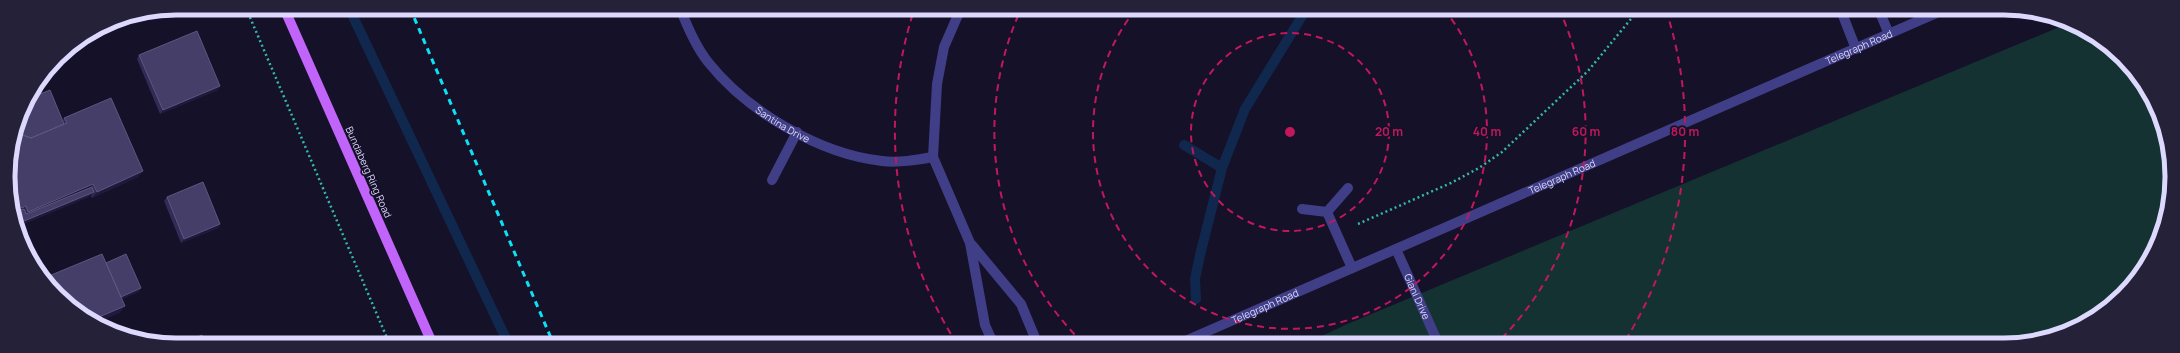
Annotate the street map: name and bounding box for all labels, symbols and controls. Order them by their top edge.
street label: Telegraph Road [1823,26,1895,68]
street label: Santina Drive [753,103,812,146]
text: 20 m [1375,123,1403,140]
text: 40 m [1473,123,1501,140]
text: 60 m [1572,123,1600,140]
text: 80 m [1671,123,1699,140]
street label: Bundaberg Ring Road [343,124,396,220]
centre of rings [1283,125,1297,139]
street label: Telegraph Road [1526,156,1598,197]
street label: Giani Drive [1401,271,1434,322]
street label: Telegraph Road [1229,285,1301,327]

